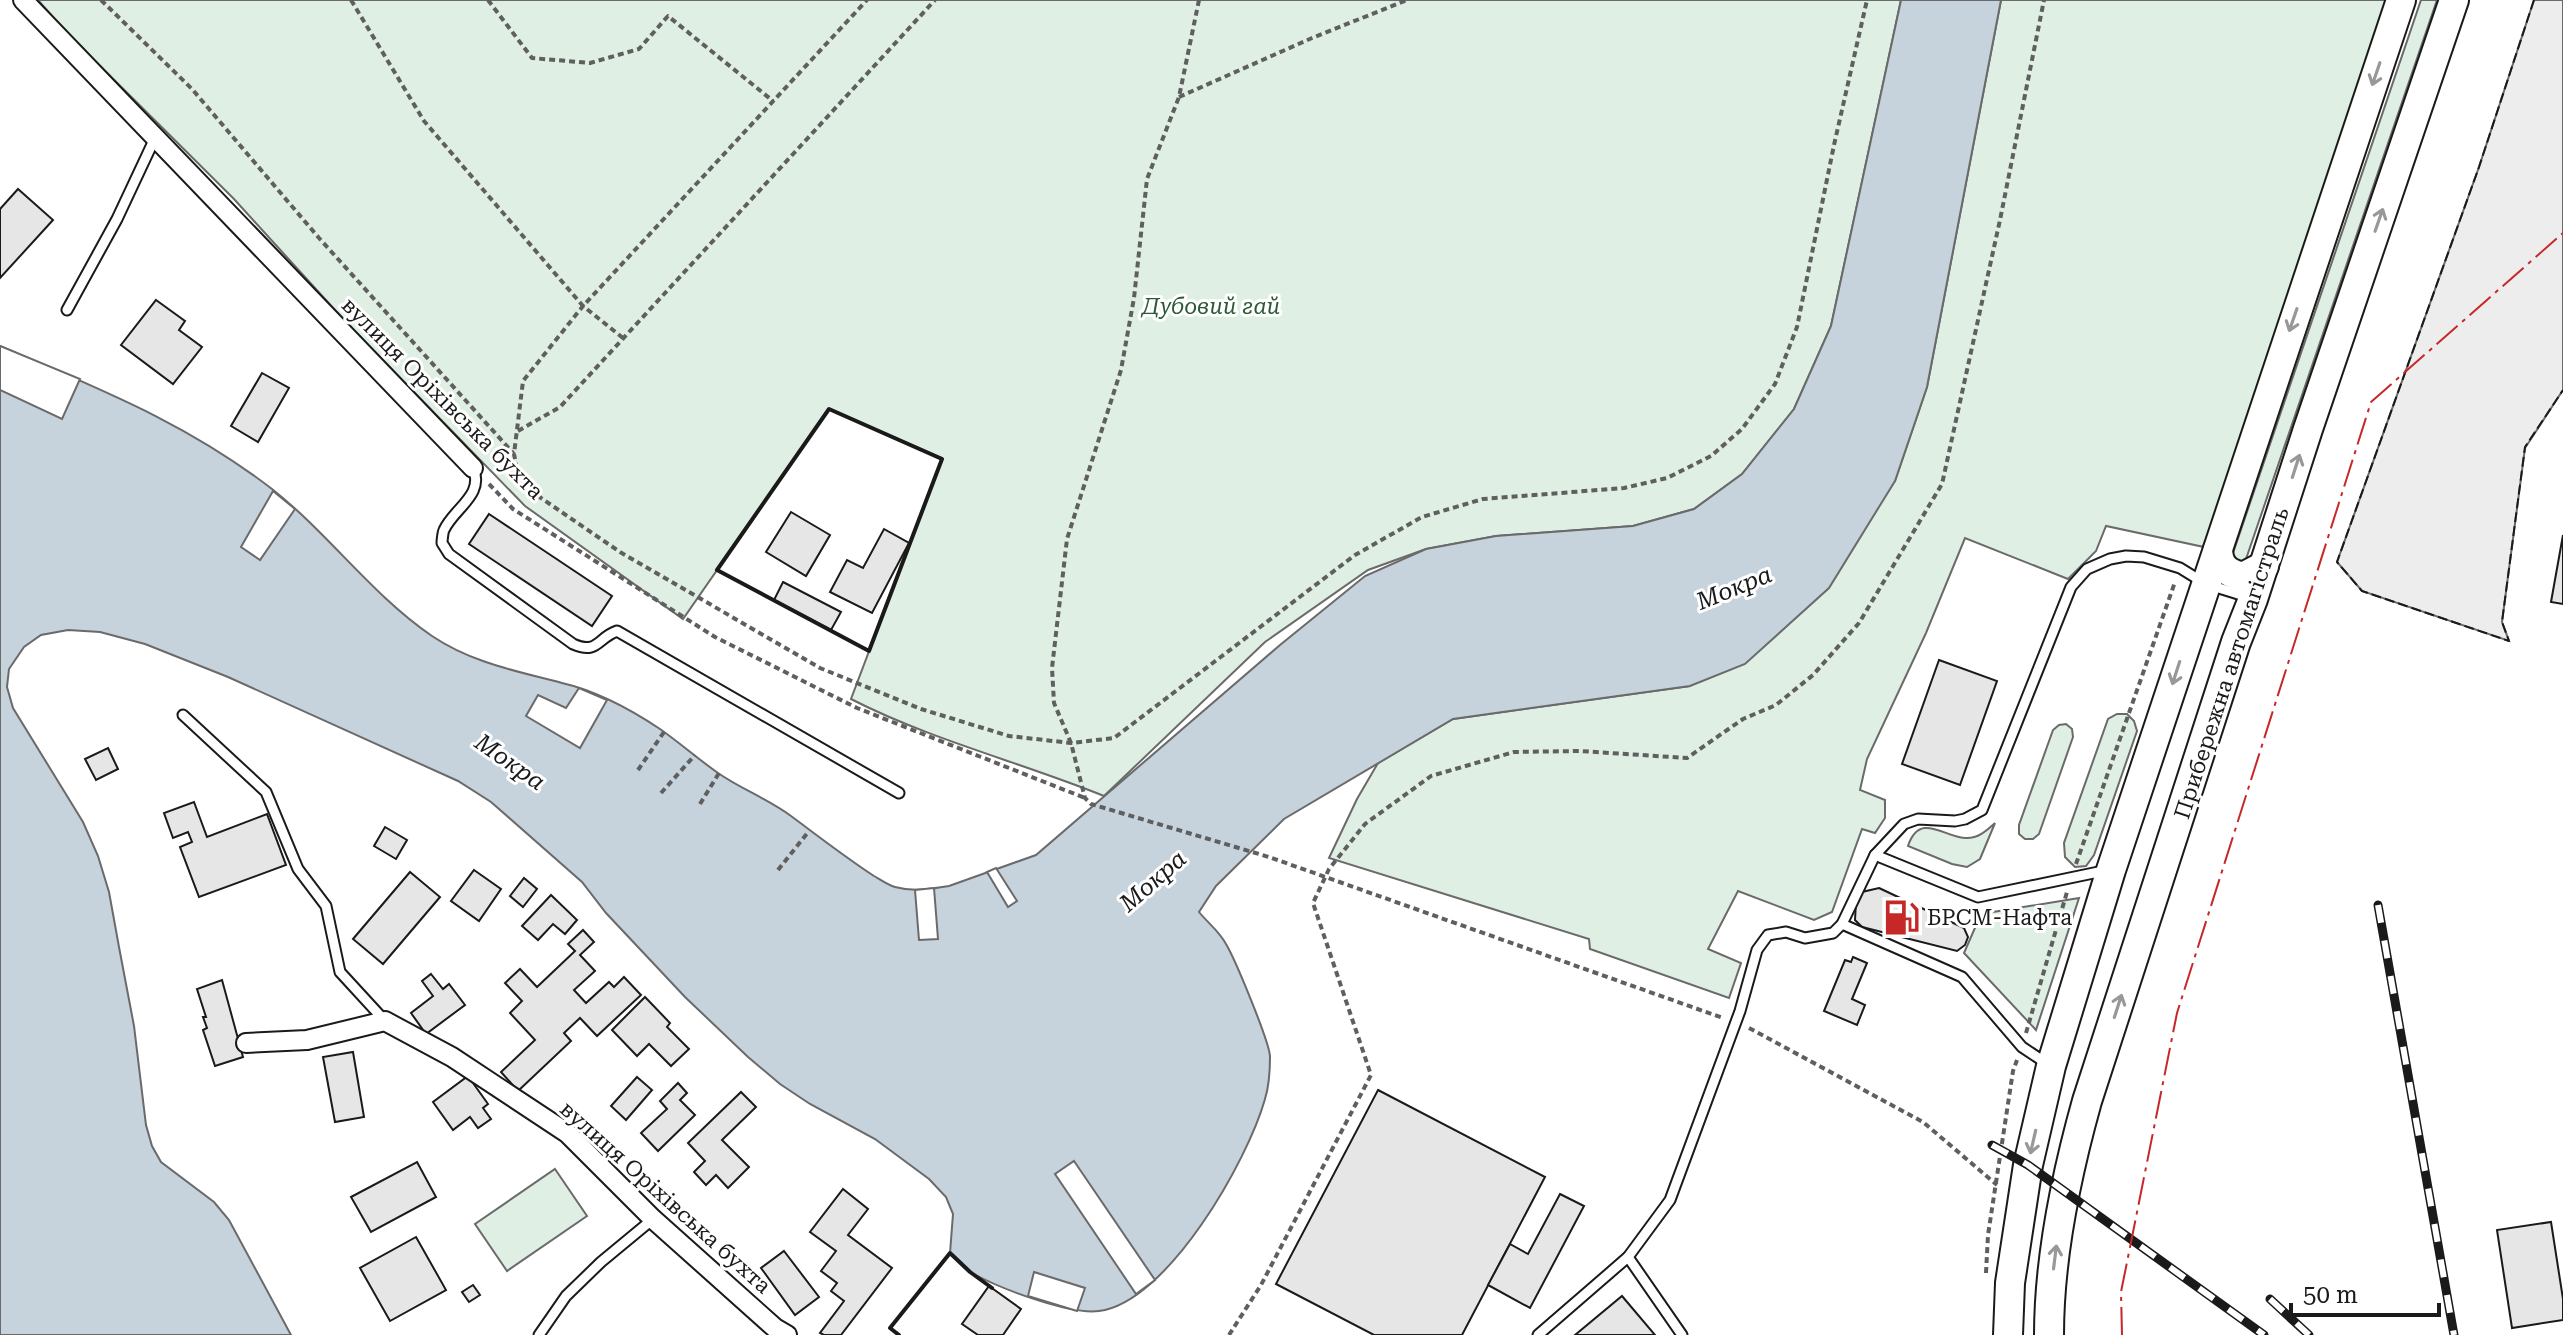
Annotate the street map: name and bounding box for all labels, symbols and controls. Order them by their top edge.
one-way arrow [2368,61,2383,86]
one-way arrow [2372,208,2387,233]
street label: вулиця Оріхівська бухта [337,292,549,504]
park label: Дубовий гай [1140,294,1280,319]
one-way arrow [2284,308,2299,333]
one-way arrow [2289,454,2304,479]
street label: Прибережна автомагістраль [2169,504,2294,822]
water label: Мокра [1691,560,1776,616]
one-way arrow [2167,661,2182,686]
water label: Мокра [469,727,550,796]
water label: Мокра [1113,845,1192,918]
fuel station icon: БРСМ-Нафта [1882,898,1920,936]
place label: БРСМ-Нафта [1927,905,2072,930]
one-way arrow [2111,993,2126,1018]
street label: вулиця Оріхівська бухта [555,1096,776,1299]
one-way arrow [2025,1129,2040,1154]
one-way arrow [2047,1244,2062,1271]
scale bar [2291,1267,2439,1317]
text: 50 m [2303,1281,2358,1309]

